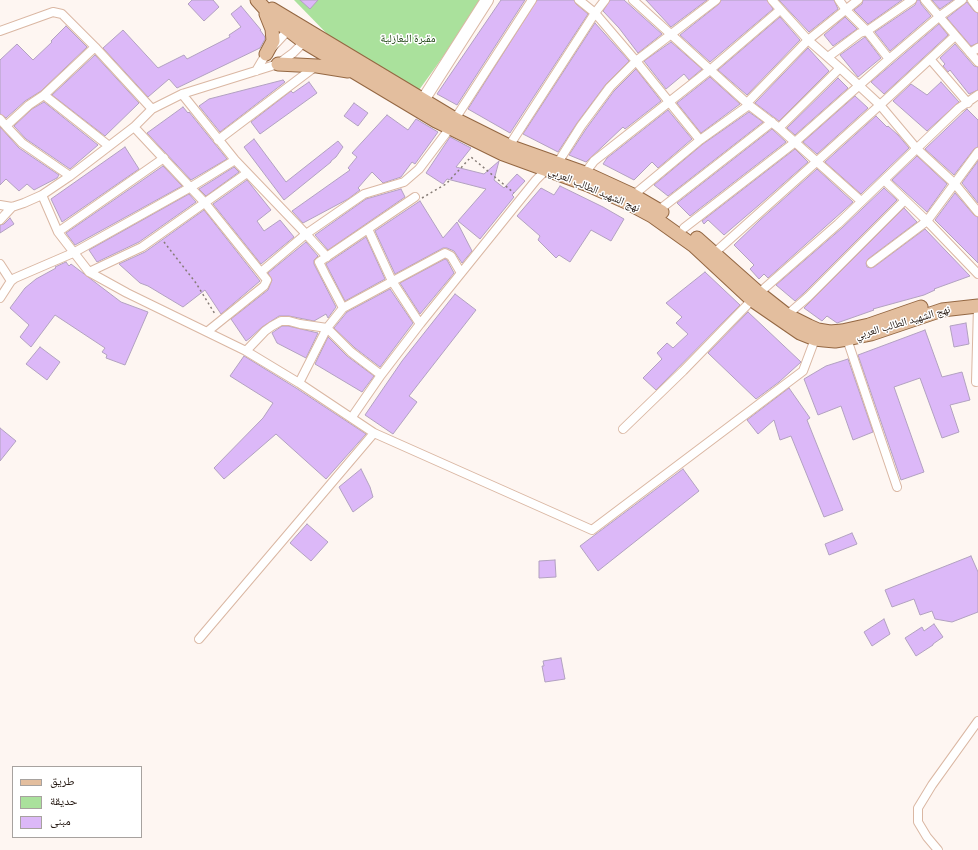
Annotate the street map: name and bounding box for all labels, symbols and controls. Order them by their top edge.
park label: مقبرة البغازلية [381,32,435,46]
street label: نهج الشهيد الطالب العربي [546,165,642,215]
street label: نهج الشهيد الطالب العربي [854,303,952,343]
legend [12,766,142,838]
text: طريق [50,774,75,788]
text: حديقة [50,794,78,808]
text: مبنى [50,814,71,828]

